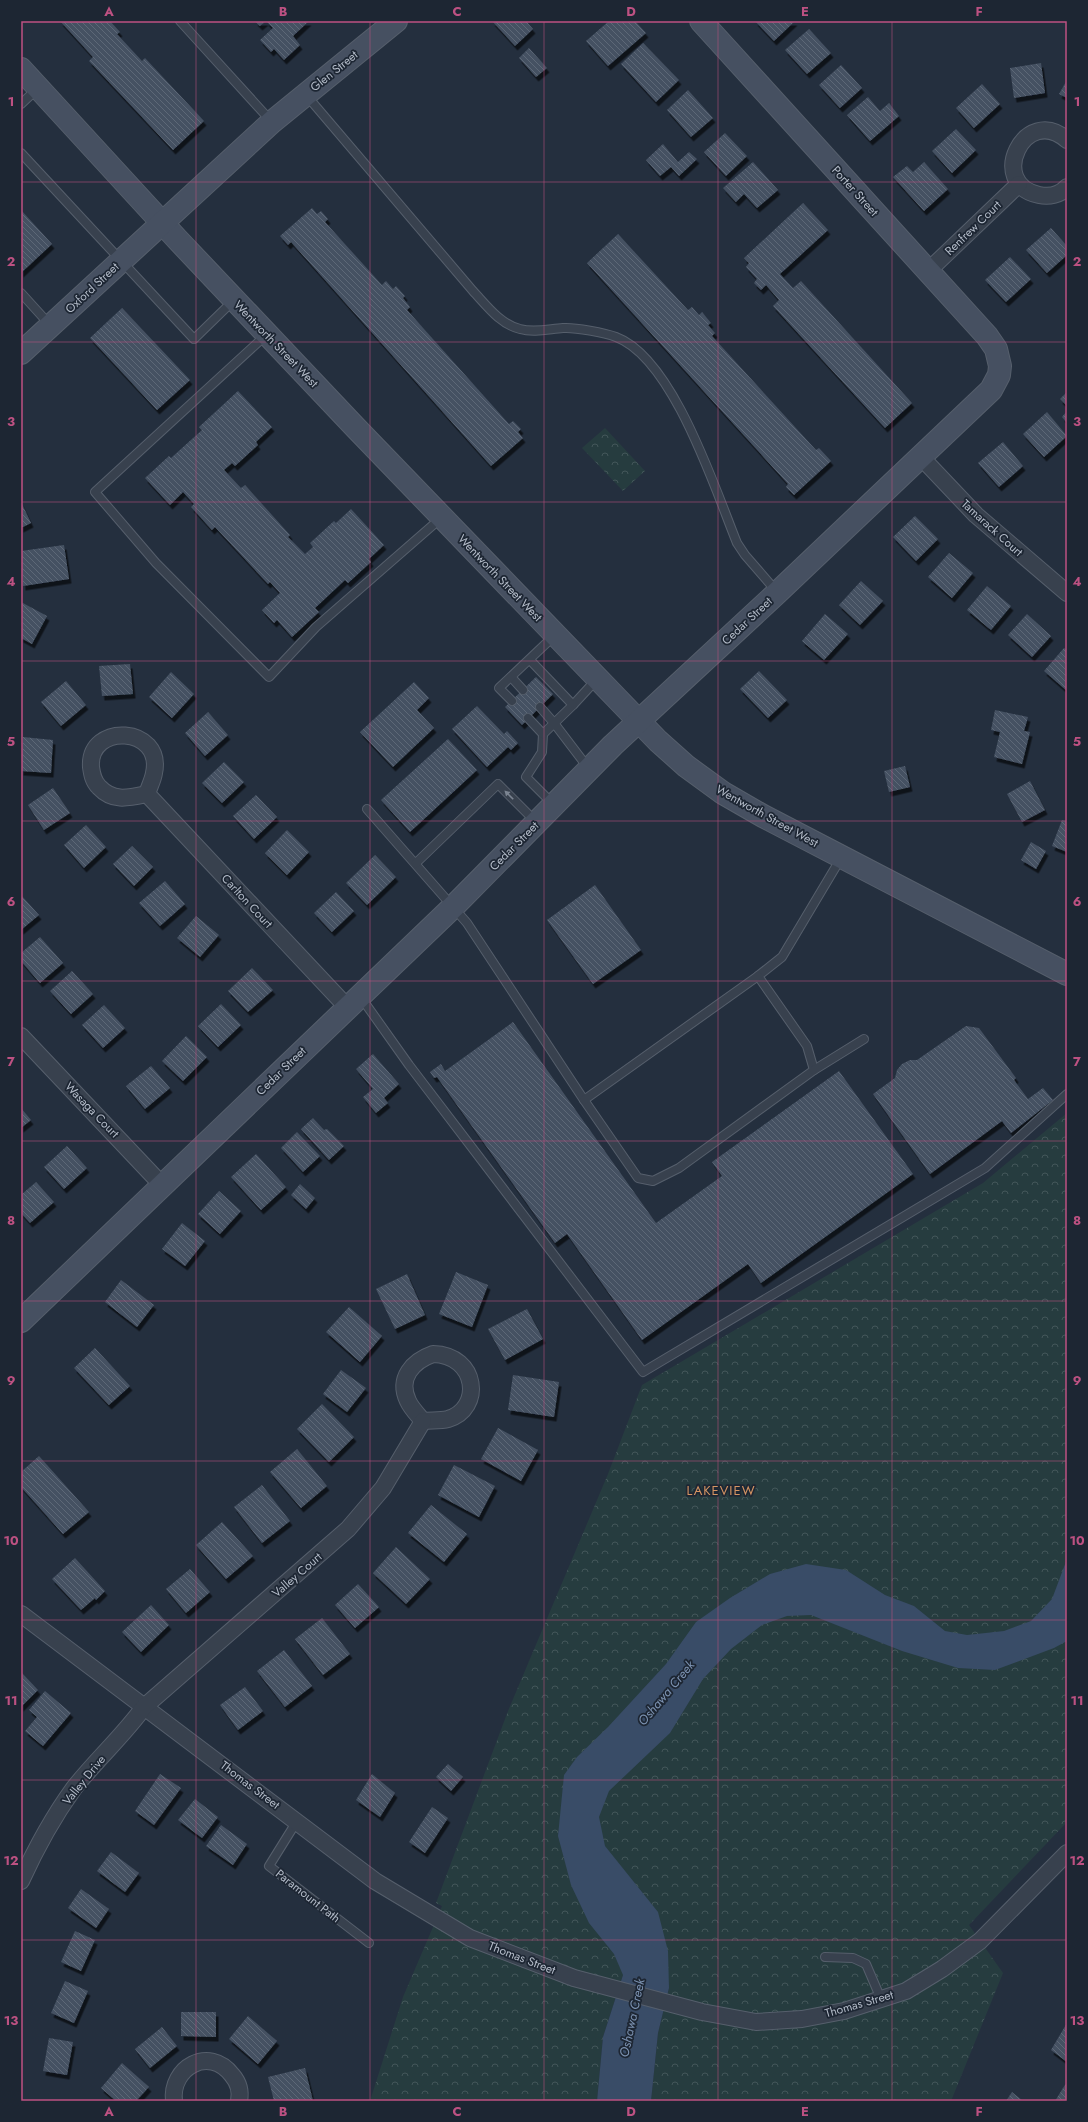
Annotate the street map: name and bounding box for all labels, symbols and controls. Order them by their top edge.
text: A [103,2,114,21]
text: B [279,2,288,21]
text: C [452,2,462,21]
text: D [626,2,636,21]
text: E [801,2,809,21]
text: F [975,2,983,21]
street label: Glen Street [306,46,362,96]
text: 1 [8,92,14,111]
text: 1 [1074,92,1080,111]
street label: Porter Street [827,162,883,220]
street label: Renfrew Court [941,196,1005,260]
text: 2 [7,252,15,271]
text: 2 [1073,252,1081,271]
street label: Oxford Street [61,258,123,318]
street label: Wentworth Street West [230,296,322,392]
text: 3 [7,412,15,431]
text: 3 [1073,412,1081,431]
street label: Tamarack Court [957,495,1027,561]
street label: Wentworth Street West [454,530,546,626]
text: 4 [6,572,16,591]
text: 4 [1072,572,1082,591]
street label: Cedar Street [718,593,776,649]
text: 5 [7,732,15,751]
text: 5 [1073,732,1081,751]
street label: Wentworth Street West [712,780,822,852]
one-way arrow [504,790,514,800]
street label: Cedar Street [485,817,543,875]
street label: Carlton Court [217,870,277,932]
text: 6 [7,892,16,911]
text: 6 [1073,892,1082,911]
street label: Cedar Street [252,1042,310,1099]
text: 7 [7,1052,15,1071]
text: 7 [1073,1052,1081,1071]
street label: Wasaga Court [61,1078,123,1142]
text: 8 [7,1211,15,1230]
text: 8 [1073,1211,1081,1230]
text: 9 [7,1371,16,1390]
text: 9 [1073,1371,1082,1390]
district label: LAKEVIEW [686,1481,756,1500]
text: 10 [3,1531,19,1550]
text: 10 [1069,1531,1085,1550]
street label: Valley Court [268,1548,326,1602]
water label: Oshawa Creek [633,1656,699,1730]
text: 11 [4,1691,18,1710]
text: 11 [1070,1691,1084,1710]
street label: Valley Drive [58,1751,110,1809]
street label: Thomas Street [216,1757,284,1814]
text: 12 [3,1851,19,1870]
text: 12 [1069,1851,1085,1870]
street label: Paramount Path [272,1865,344,1927]
street label: Thomas Street [486,1937,558,1979]
water label: Oshawa Creek [614,1977,650,2059]
street label: Thomas Street [823,1986,896,2022]
text: 13 [4,2011,18,2030]
text: 13 [1070,2011,1084,2030]
text: A [103,2102,114,2121]
text: B [279,2102,288,2121]
text: C [452,2102,462,2121]
text: D [626,2102,636,2121]
text: E [801,2102,809,2121]
text: F [975,2102,983,2121]

